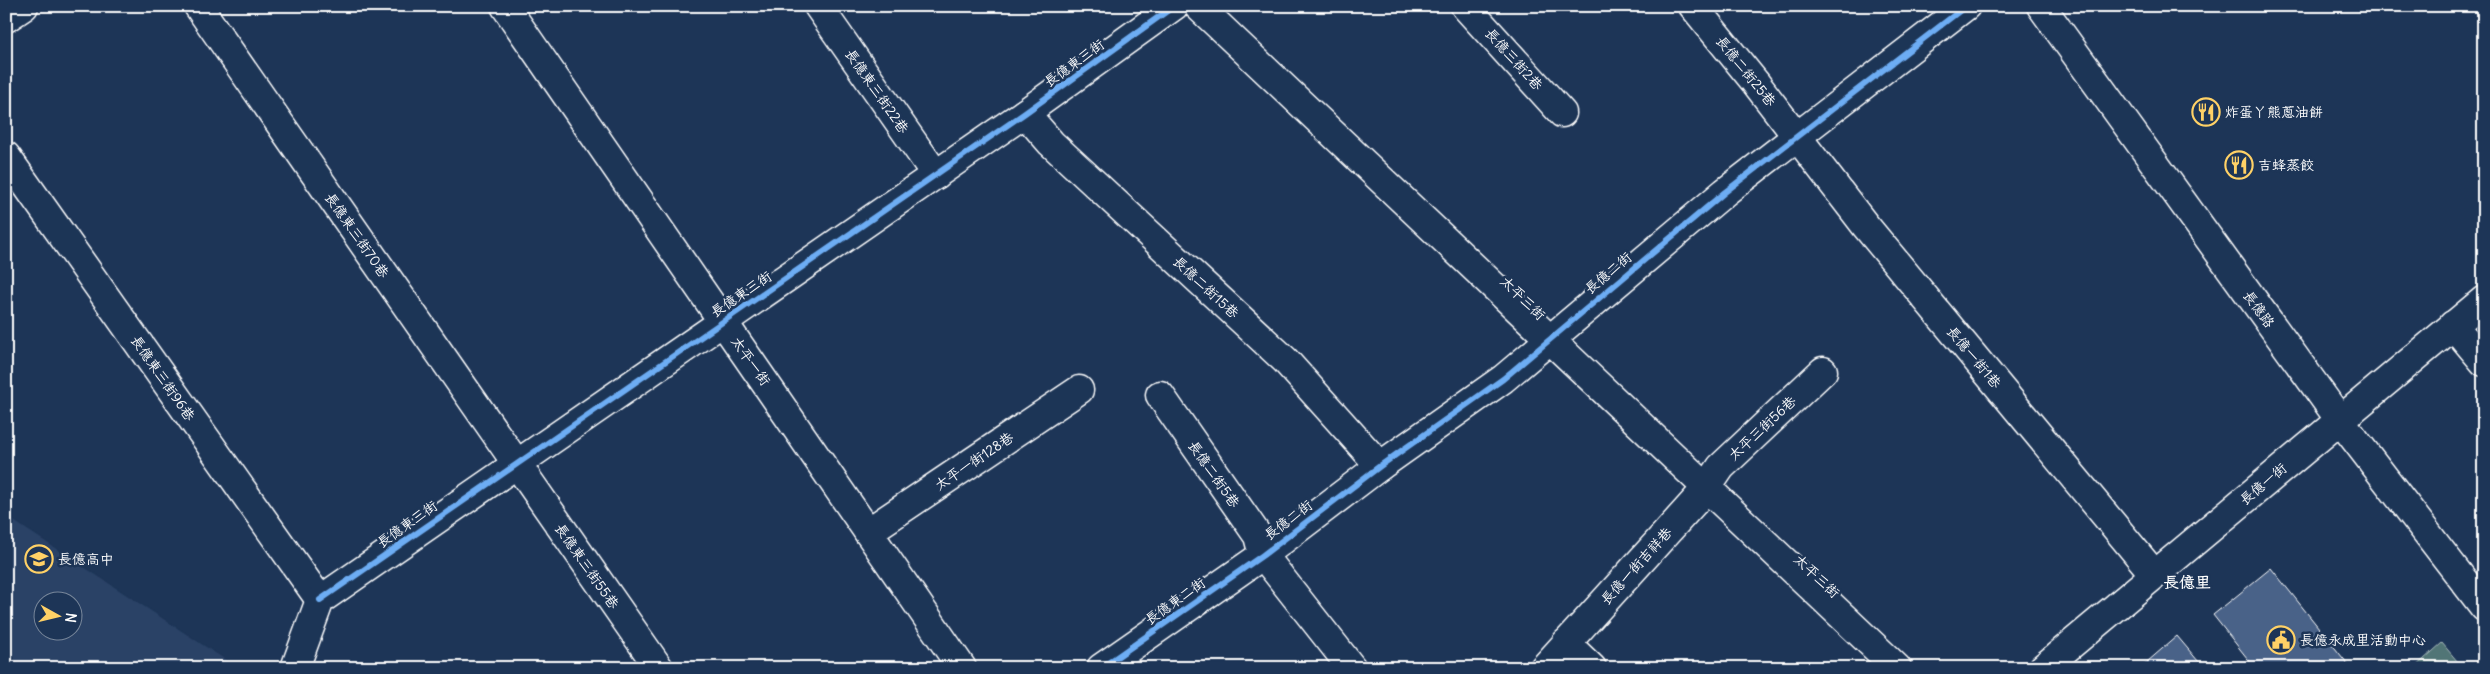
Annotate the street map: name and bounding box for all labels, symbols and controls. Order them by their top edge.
street label: 長億三街2巷 [1481,24,1547,95]
street label: 長億二街25巷 [1712,32,1781,111]
street label: 長億東三街 [1040,35,1108,91]
street label: 長億東三街22巷 [841,45,913,138]
restaurant icon: 炸蛋ㄚ熊蔥油餅 [2191,97,2221,127]
place label: 炸蛋ㄚ熊蔥油餅 [2225,103,2323,121]
restaurant icon: 吉蜂蒸餃 [2224,150,2254,180]
place label: 吉蜂蒸餃 [2258,156,2314,174]
street label: 長億東三街70巷 [321,189,394,282]
street label: 長億二街 [1581,248,1635,298]
street label: 長億二街15巷 [1169,252,1243,323]
street label: 長億東三街 [707,267,775,321]
street label: 太平三街 [1497,272,1549,324]
street label: 長億路 [2239,287,2279,331]
street label: 長億一街1巷 [1943,322,2006,392]
street label: 長億東三街96巷 [127,332,200,425]
street label: 太平一街 [728,333,774,389]
street label: 太平三街56巷 [1724,391,1800,464]
street label: 太平一街128巷 [931,427,1018,494]
street label: 長億二街5巷 [1184,437,1244,512]
street label: 長億一街 [2236,459,2290,509]
street label: 長億二街 [1260,496,1316,544]
street label: 長億東三街 [373,497,441,551]
street label: 長億東三街55巷 [551,520,624,613]
street label: 長億一街吉祥巷 [1597,523,1676,608]
school or university icon: 長億高中 [24,544,54,574]
place label: 長億高中 [58,550,114,568]
street label: 太平三街 [1790,550,1844,602]
district label: 長億里 [2163,572,2211,592]
street label: 長億東二街 [1141,574,1209,628]
north arrow [32,592,82,642]
text: N [61,612,80,624]
public building icon: 長億永成里活動中心 [2266,625,2296,655]
place label: 長億永成里活動中心 [2300,631,2426,649]

